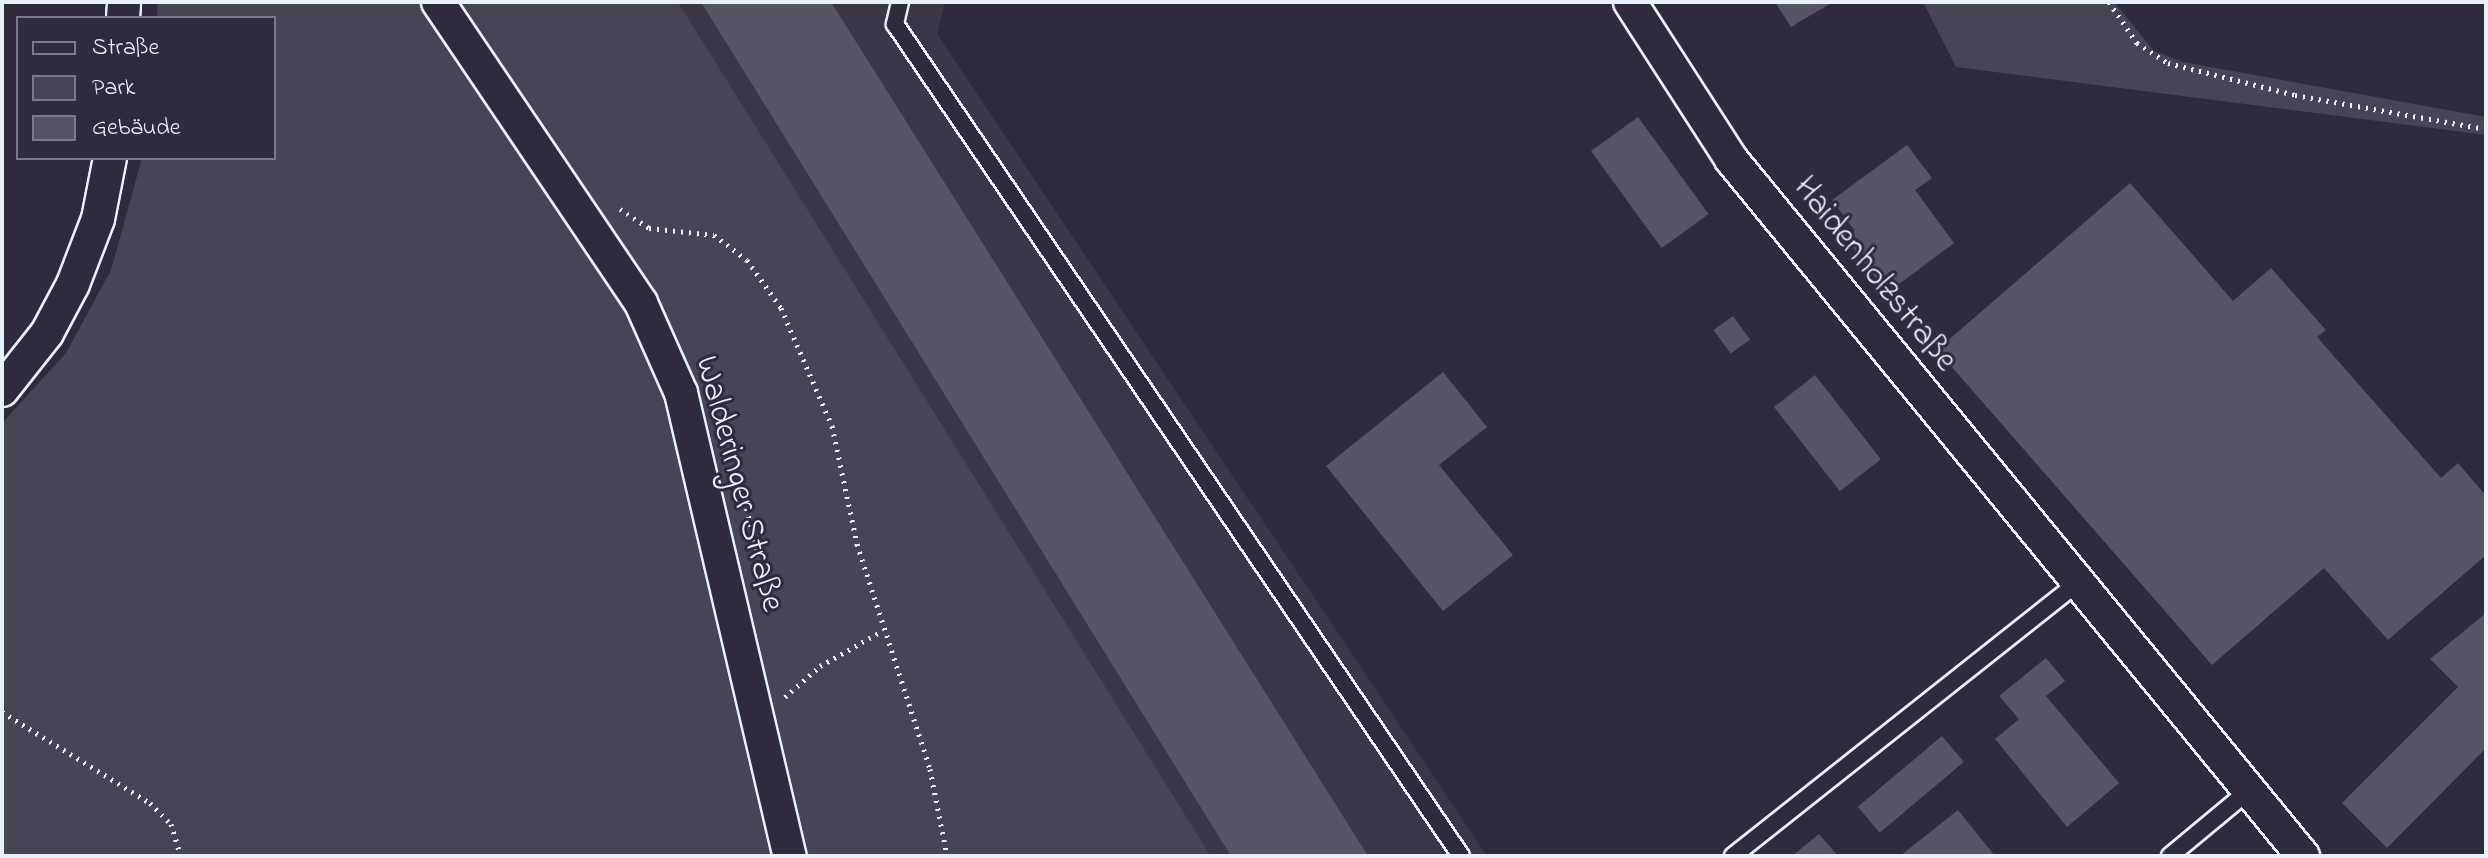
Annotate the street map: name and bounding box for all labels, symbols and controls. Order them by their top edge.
legend [16,16,276,160]
text: Straße [92,31,159,66]
text: Park [92,71,135,106]
text: Gebäude [92,111,181,146]
street label: Haidenholzstraße [1783,169,1965,381]
street label: Walderinger Straße [684,352,792,616]

